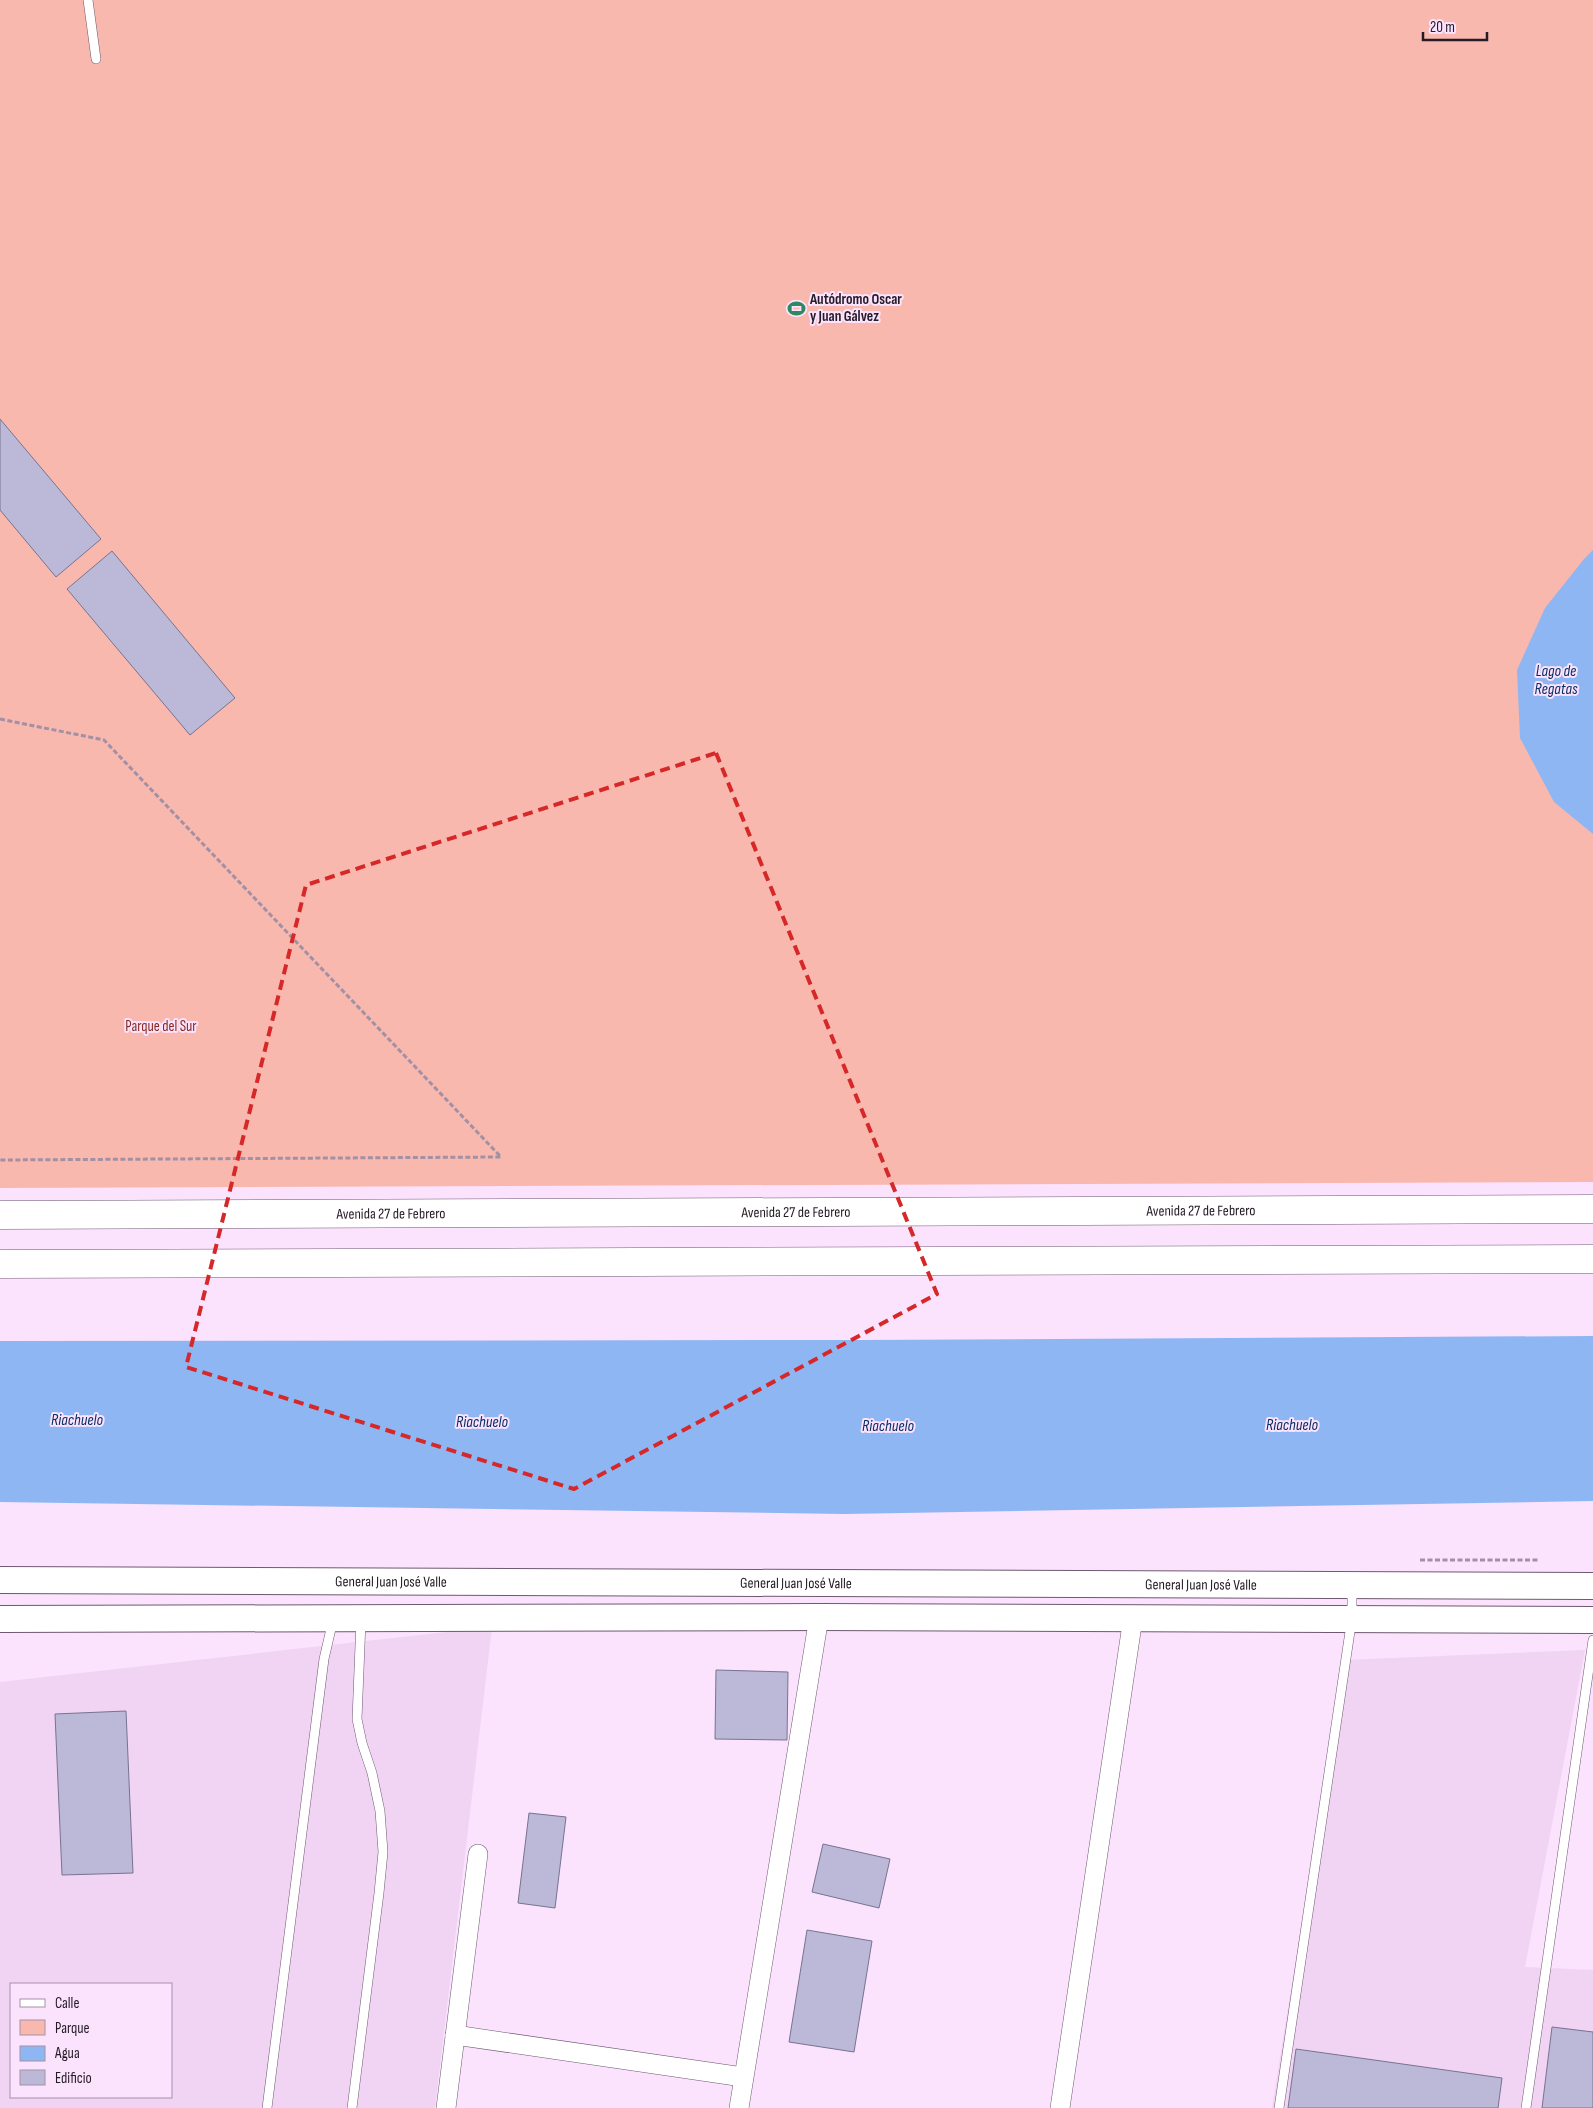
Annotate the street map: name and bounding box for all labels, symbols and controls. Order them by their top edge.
scale bar [1423,10,1487,42]
text: 20 m [1430,18,1455,37]
place label: Autódromo Oscar y Juan Gálvez [809,290,902,326]
sports icon: Autódromo Oscar y Juan Gálvez [786,298,806,318]
water label: Lago de Regatas [1534,662,1578,699]
park label: Parque del Sur [125,1017,197,1036]
street label: Avenida 27 de Febrero [1145,1201,1256,1220]
street label: Avenida 27 de Febrero [740,1202,851,1222]
street label: Avenida 27 de Febrero [335,1204,446,1223]
water label: Riachuelo [51,1411,103,1430]
water label: Riachuelo [456,1413,508,1432]
water label: Riachuelo [1266,1416,1318,1435]
water label: Riachuelo [862,1417,914,1436]
street label: General Juan José Valle [335,1572,447,1591]
street label: General Juan José Valle [740,1573,852,1593]
street label: General Juan José Valle [1145,1575,1257,1594]
legend [10,1983,172,2098]
text: Calle [55,1994,79,2013]
text: Parque [55,2019,90,2038]
text: Agua [54,2044,80,2063]
text: Edificio [55,2069,92,2088]

